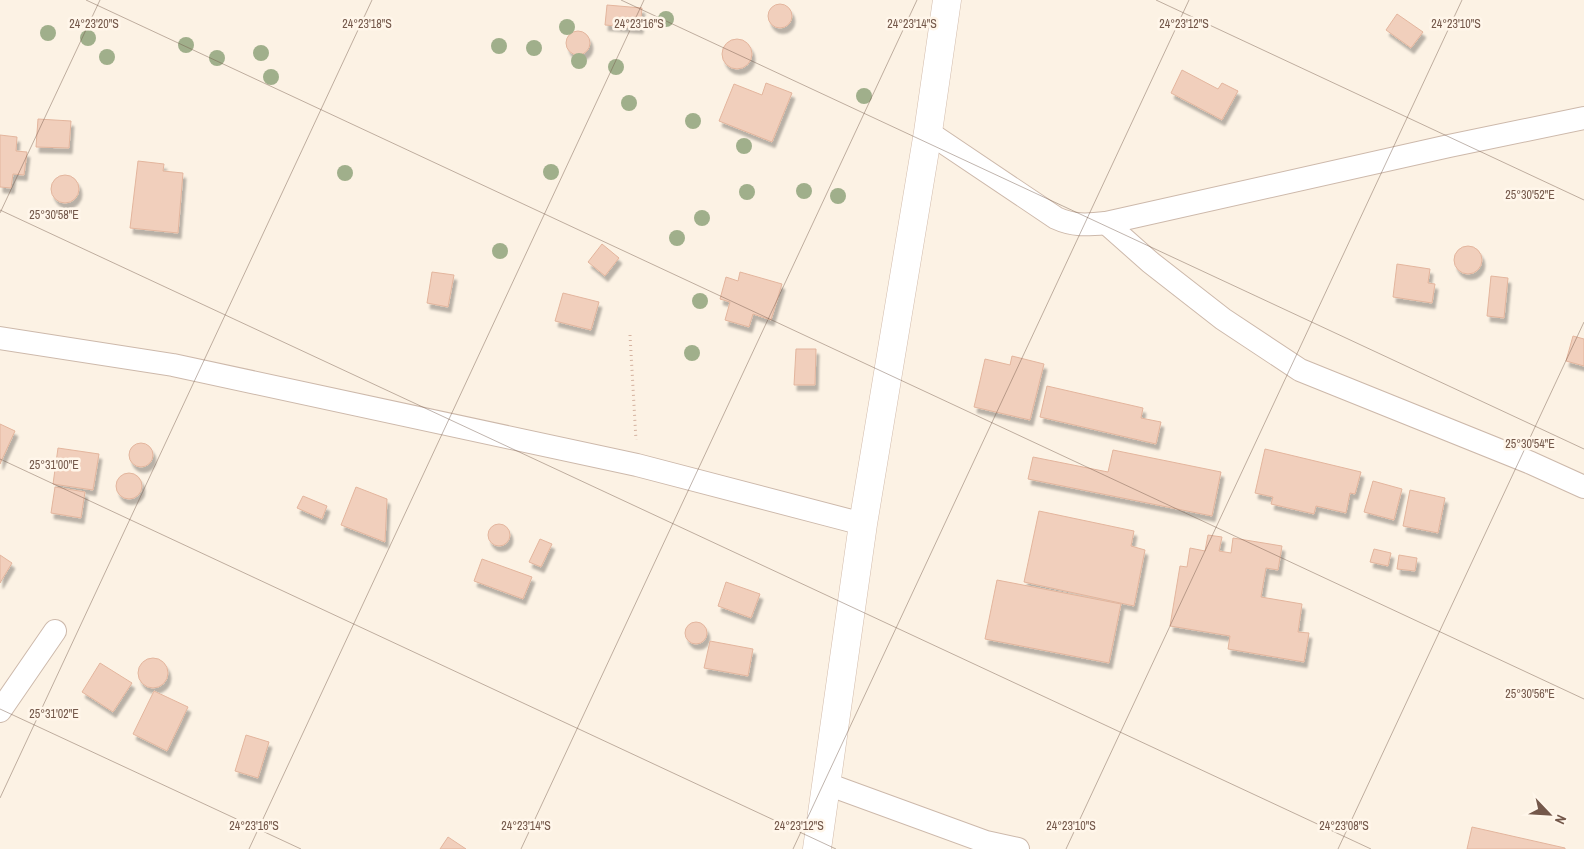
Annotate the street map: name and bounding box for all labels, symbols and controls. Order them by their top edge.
text: 24°23'20"S [69,16,119,32]
text: 24°23'18"S [342,16,392,32]
text: 24°23'16"S [614,16,664,32]
text: 24°23'14"S [887,16,937,32]
text: 24°23'12"S [1159,16,1209,32]
text: 24°23'10"S [1431,16,1481,32]
text: 25°30'52"E [1505,187,1555,203]
text: 25°30'58"E [29,207,79,223]
text: 25°30'54"E [1505,436,1555,452]
text: 25°31'00"E [29,457,79,473]
text: 25°30'56"E [1505,686,1555,702]
text: 25°31'02"E [29,706,79,722]
north arrow [1524,789,1574,839]
text: N [1551,812,1571,827]
text: 24°23'16"S [229,818,279,834]
text: 24°23'14"S [501,818,551,834]
text: 24°23'12"S [774,818,824,834]
text: 24°23'10"S [1046,818,1096,834]
text: 24°23'08"S [1319,818,1369,834]

